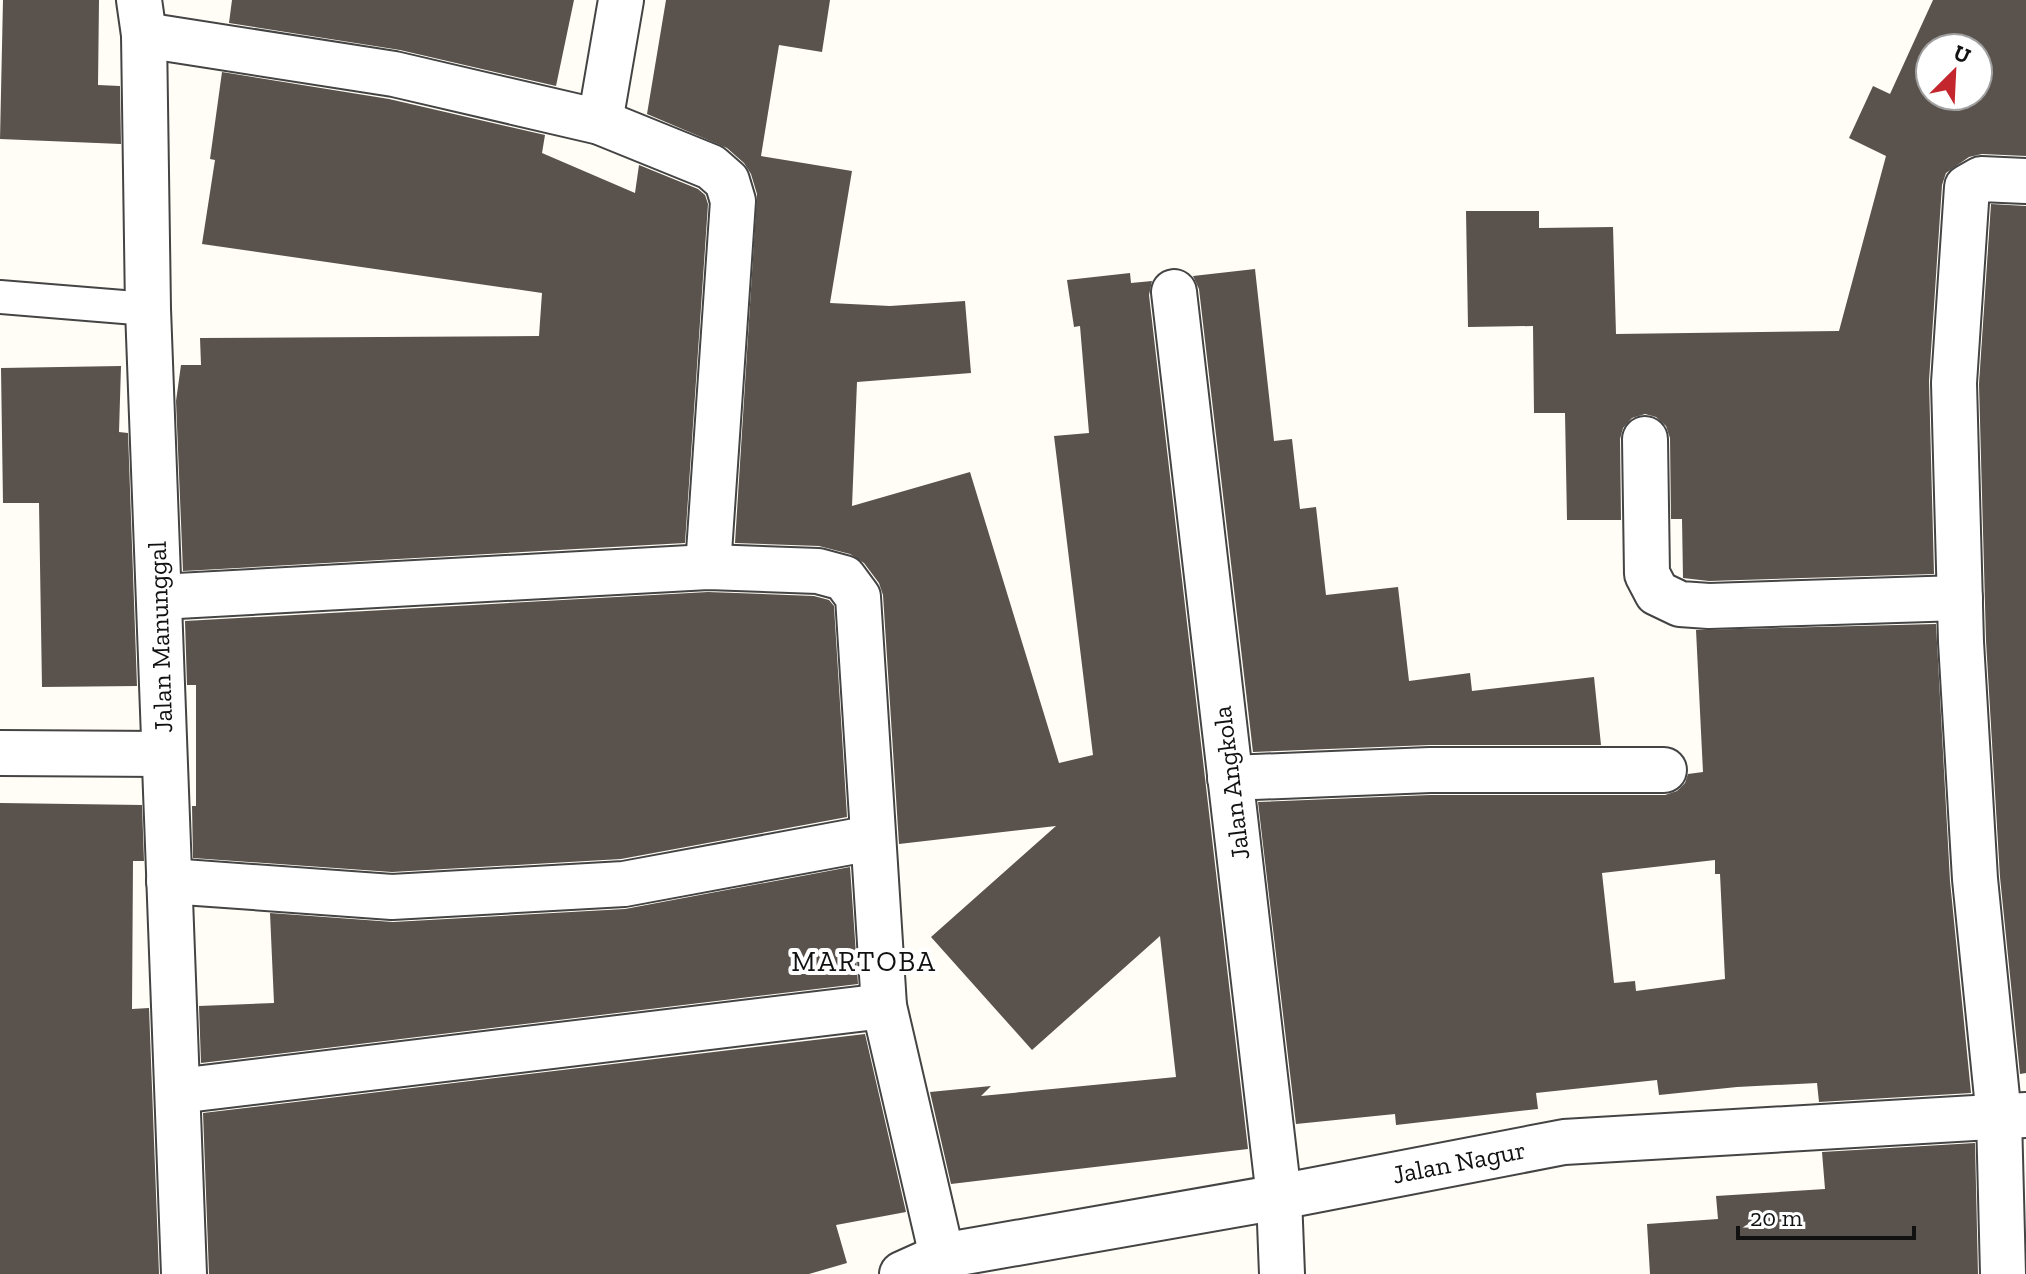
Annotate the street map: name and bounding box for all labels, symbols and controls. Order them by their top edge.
north arrow [1914,32,1994,112]
text: U [1949,39,1975,70]
street label: Jalan Manunggal [141,541,179,733]
street label: Jalan Angkola [1206,704,1256,862]
district label: MARTOBA [791,945,937,978]
street label: Jalan Nagur [1390,1133,1528,1191]
scale bar [1738,1190,1914,1240]
text: 20 m [1750,1203,1803,1232]

